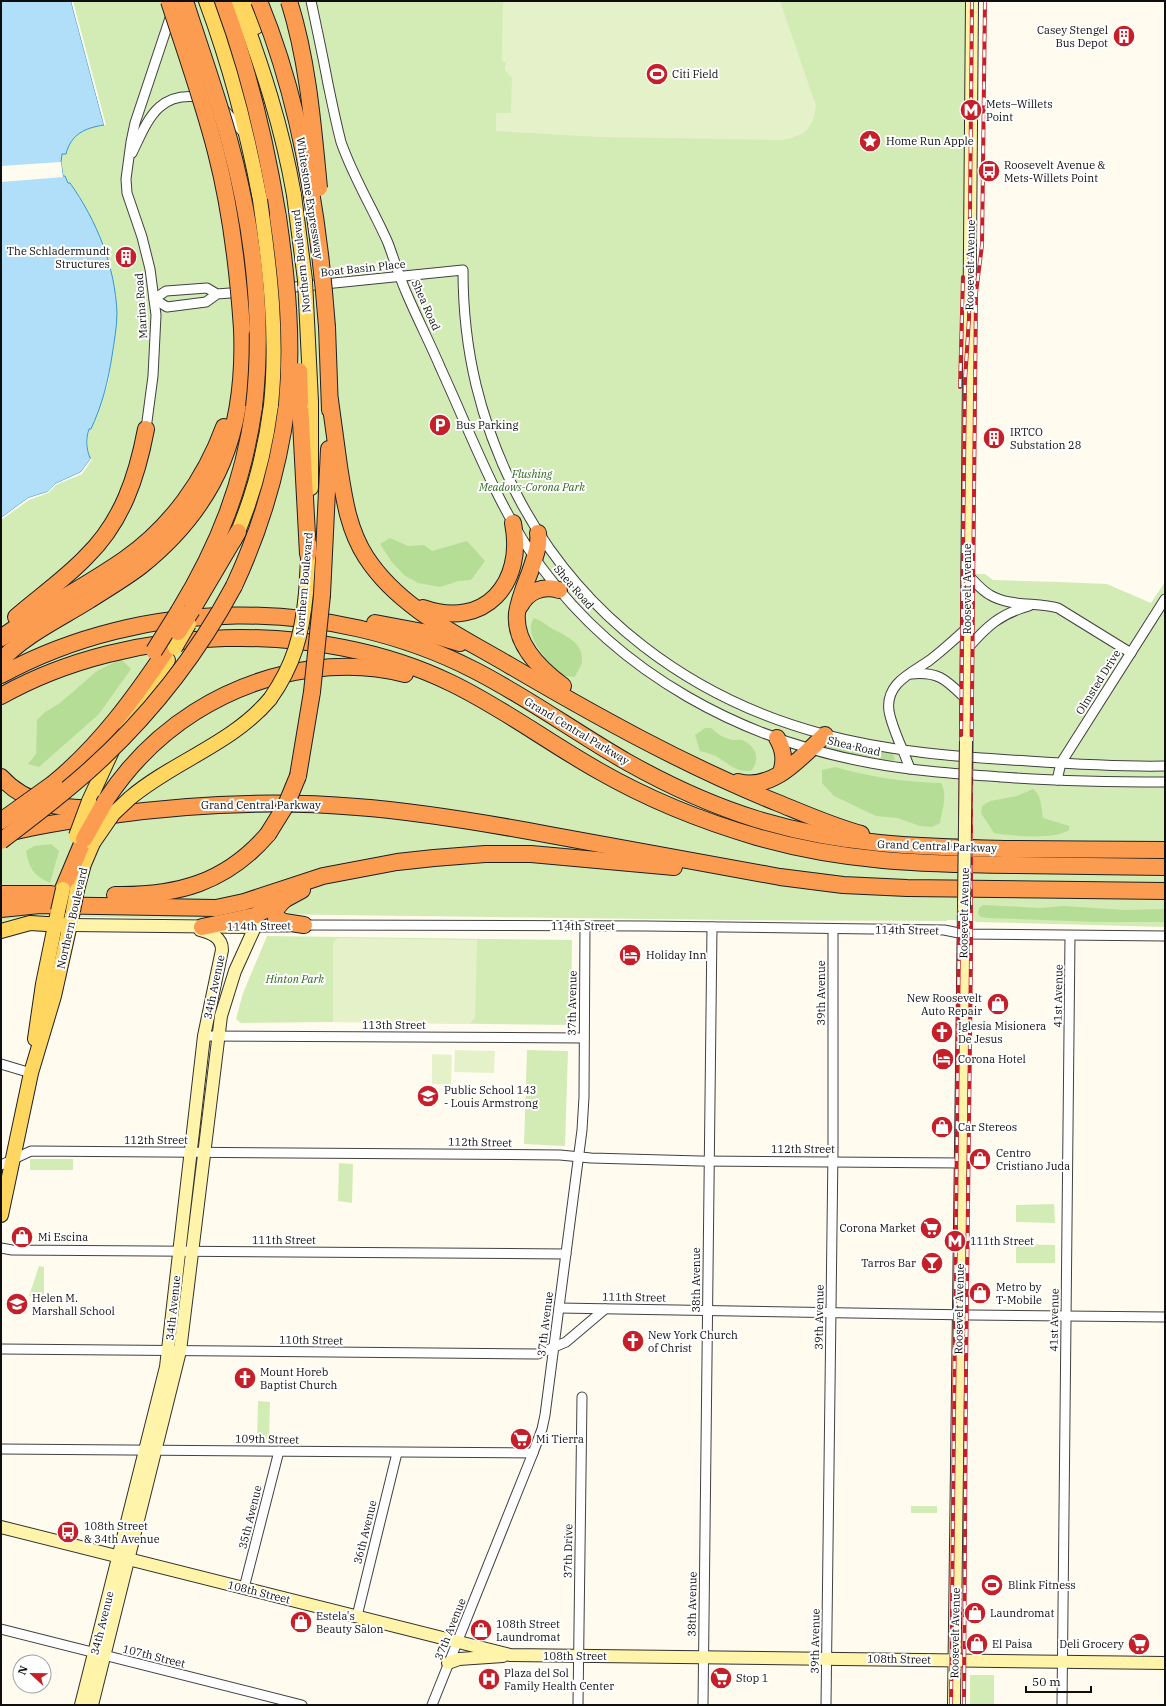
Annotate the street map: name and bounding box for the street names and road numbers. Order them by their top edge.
street label: Whitestone Expressway [293,136,327,260]
street label: Northern Boulevard [289,208,313,313]
street label: Roosevelt Avenue [962,219,978,311]
street label: Boat Basin Place [320,257,406,279]
street label: Marina Road [132,272,150,339]
street label: Shea Road [409,277,444,333]
street label: Northern Boulevard [293,531,316,636]
street label: Roosevelt Avenue [960,543,974,635]
street label: Shea Road [551,562,597,612]
street label: Olmsted Drive [1072,647,1124,717]
street label: Grand Central Parkway [522,694,632,768]
street label: Shea Road [826,733,882,759]
street label: Grand Central Parkway [201,798,321,812]
street label: Grand Central Parkway [877,837,997,855]
street label: Northern Boulevard [54,866,91,970]
street label: Roosevelt Avenue [956,867,972,959]
street label: 114th Street [227,918,291,934]
street label: 114th Street [551,919,615,933]
street label: 114th Street [875,922,939,938]
street label: 34th Avenue [200,954,228,1020]
street label: 39th Avenue [814,960,828,1026]
street label: 41st Avenue [1050,964,1066,1028]
street label: 37th Avenue [564,970,580,1036]
street label: 113th Street [362,1018,426,1032]
street label: 112th Street [124,1133,188,1147]
street label: 112th Street [448,1134,512,1150]
street label: 112th Street [771,1142,835,1156]
street label: 111th Street [252,1233,316,1247]
street label: 38th Avenue [689,1247,703,1313]
street label: Roosevelt Avenue [951,1263,967,1355]
street label: 34th Avenue [163,1275,183,1341]
street label: 39th Avenue [811,1284,827,1350]
street label: 41st Avenue [1046,1288,1062,1352]
street label: 111th Street [602,1289,666,1305]
street label: 37th Avenue [534,1291,556,1357]
street label: 110th Street [279,1332,343,1348]
street label: 109th Street [235,1431,299,1447]
street label: 35th Avenue [235,1484,265,1550]
street label: 36th Avenue [350,1499,380,1565]
street label: 37th Drive [561,1524,575,1578]
street label: 38th Avenue [684,1571,700,1637]
street label: 108th Street [226,1577,292,1607]
street label: Roosevelt Avenue [947,1587,963,1679]
street label: 34th Avenue [87,1590,117,1656]
street label: 37th Avenue [431,1596,469,1662]
street label: 39th Avenue [807,1608,823,1674]
street label: 107th Street [121,1641,187,1671]
street label: 108th Street [543,1649,607,1663]
street label: 108th Street [867,1651,931,1667]

